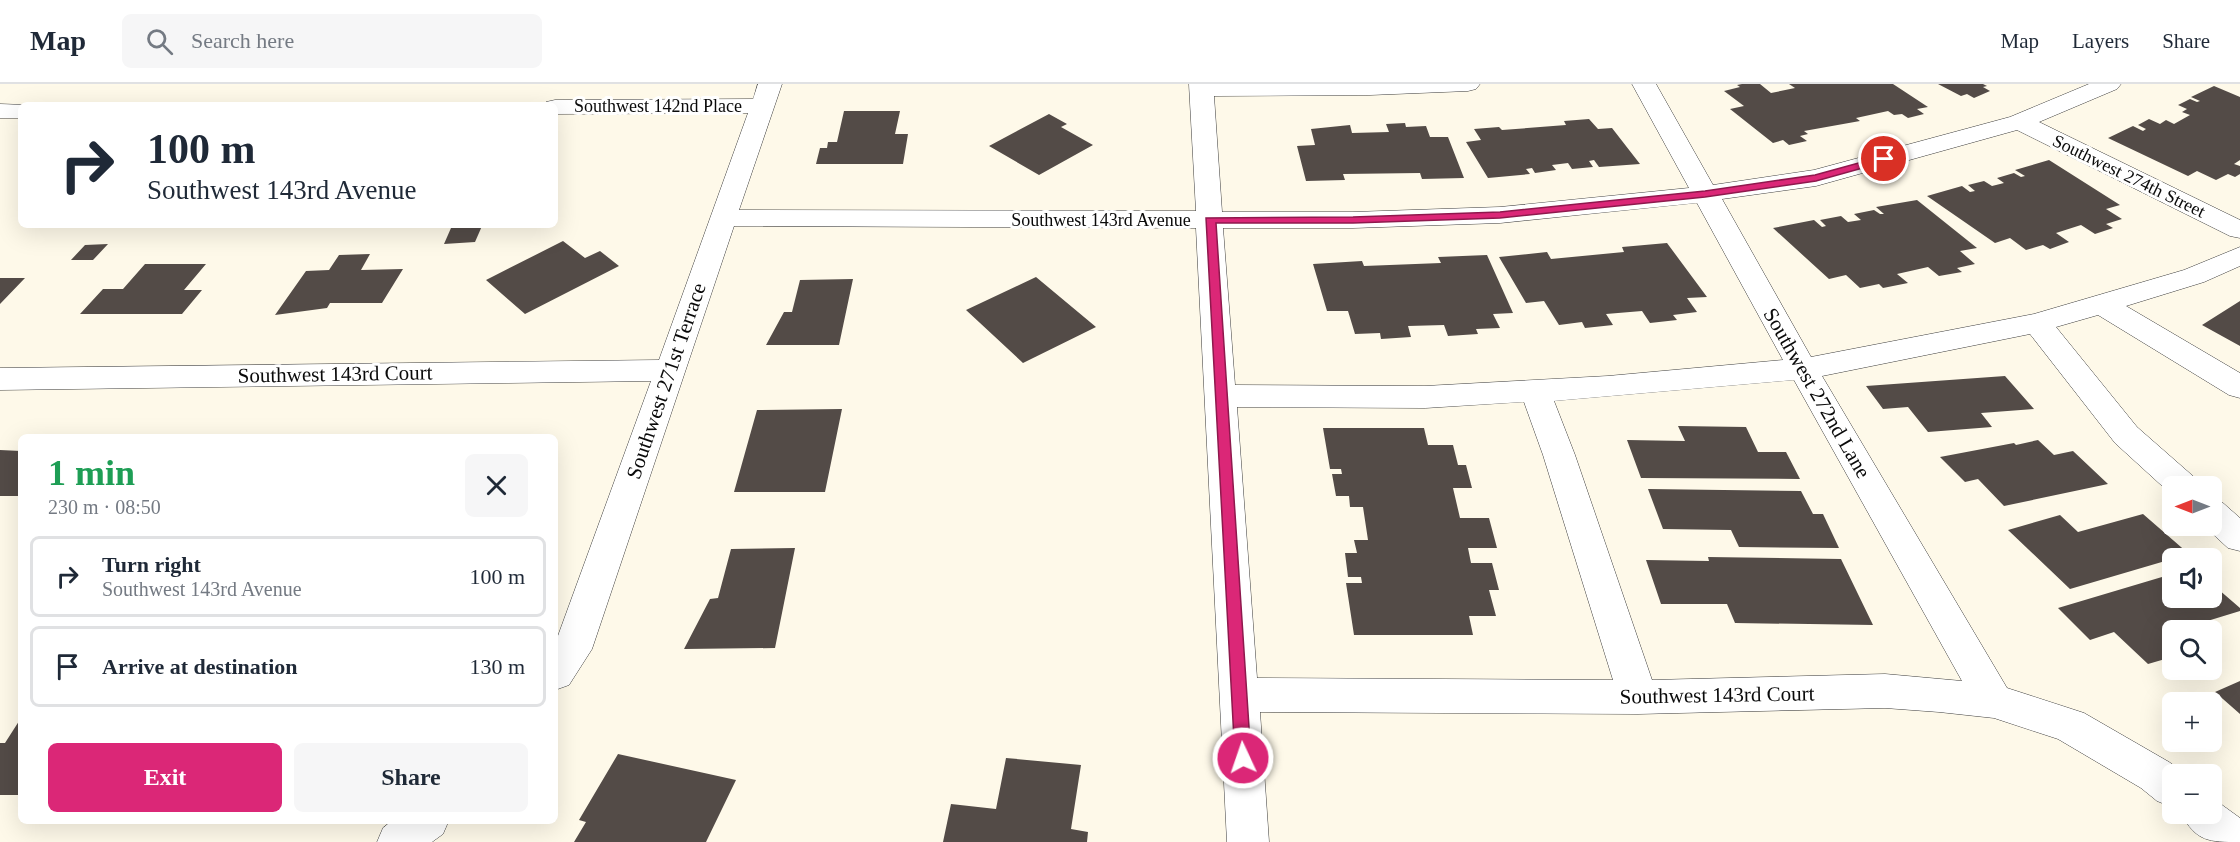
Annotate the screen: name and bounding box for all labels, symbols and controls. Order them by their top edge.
search box [122,14,542,68]
text: Map [30,25,86,56]
icon: search [143,25,176,58]
text: Search here [191,28,294,53]
text: Map [2001,29,2039,53]
text: Layers [2072,29,2129,53]
text: Share [2162,29,2210,53]
street label: Southwest 142nd Place [574,96,742,116]
icon: right [48,126,126,204]
text: 100 m [147,126,256,172]
street label: Southwest 274th Street [2050,130,2208,222]
pin [1858,133,1909,184]
icon: arrive [1867,142,1900,175]
text: Southwest 143rd Avenue [147,175,416,205]
street label: Southwest 143rd Avenue [1011,210,1191,230]
street label: Southwest 271st Terrace [621,280,711,482]
street label: Southwest 272nd Lane [1758,304,1876,482]
street label: Southwest 143rd Court [237,360,433,388]
text: 1 min [48,453,135,493]
button: close [465,454,528,517]
north arrow [2162,476,2222,536]
map controls [2162,476,2222,824]
text: 230 m · 08:50 [48,496,161,518]
button: sound [2162,548,2222,608]
text: Turn right [102,552,201,577]
icon: right [51,560,84,593]
text: 100 m [469,564,525,589]
text: Southwest 143rd Avenue [102,578,302,600]
button: search [2162,620,2222,680]
icon: arrive [51,650,84,683]
text: Arrive at destination [102,654,298,679]
text: 130 m [469,654,525,679]
street label: Southwest 143rd Court [1619,681,1815,709]
button: + [2162,692,2222,752]
position arrow [1211,726,1275,790]
button: Exit [48,743,282,812]
button: Share [294,743,528,812]
button: − [2162,764,2222,824]

